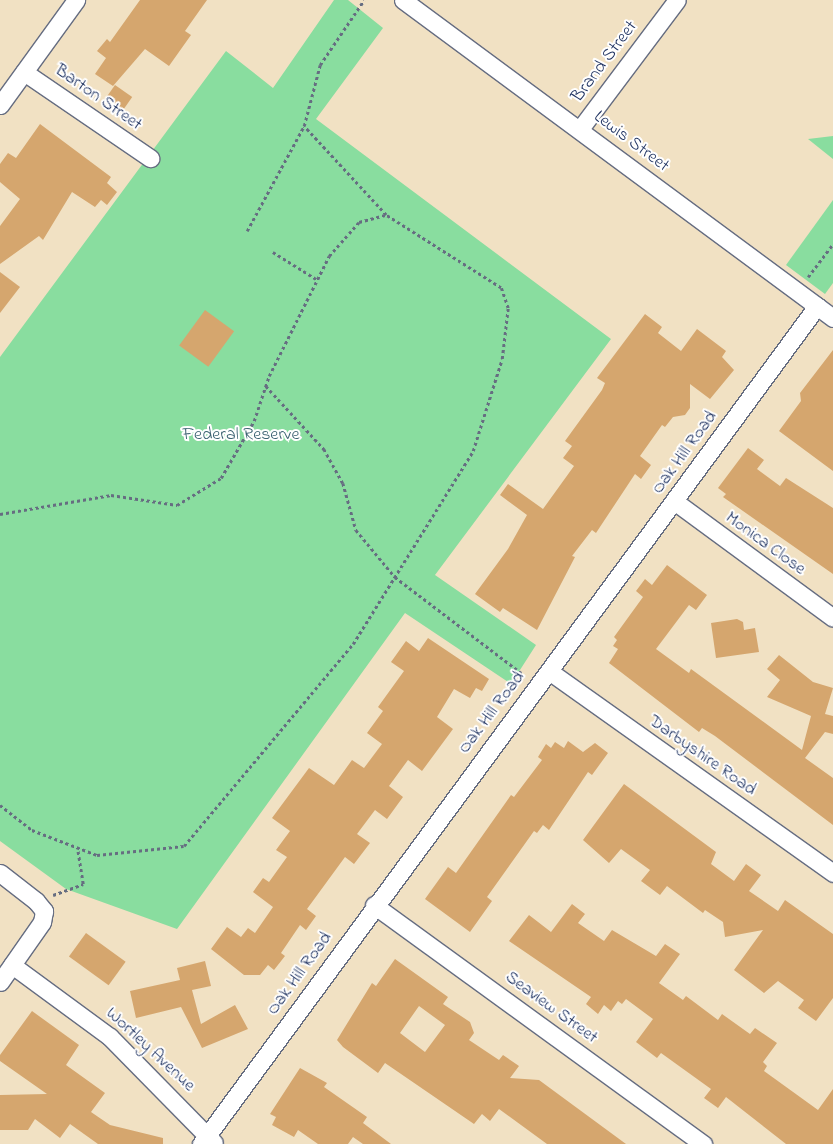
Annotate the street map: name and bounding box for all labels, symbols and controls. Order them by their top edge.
street label: Brand Street [567,17,643,107]
street label: Barton Street [50,60,146,136]
street label: Lewis Street [589,107,673,177]
street label: Oak Hill Road [648,407,722,499]
park label: Federal Reserve [182,424,300,446]
street label: Monica Close [721,508,809,580]
street label: Oak Hill Road [454,668,530,758]
street label: Darbyshire Road [644,711,760,801]
street label: Oak Hill Road [263,928,337,1020]
street label: Seaview Street [500,967,602,1049]
street label: Wortley Avenue [101,1003,199,1097]

